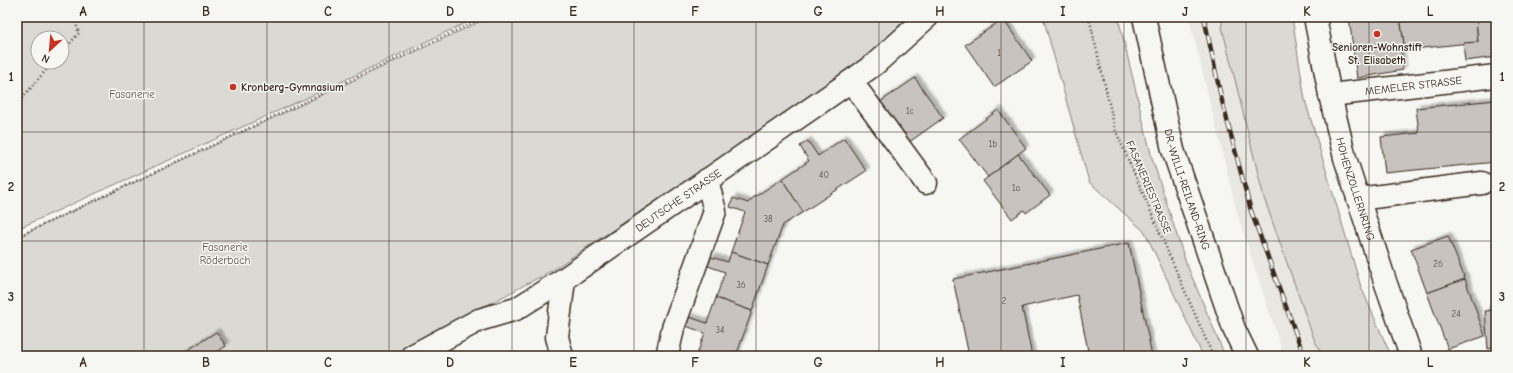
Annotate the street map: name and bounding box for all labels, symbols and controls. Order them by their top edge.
text: A [79,4,87,19]
text: B [202,4,210,19]
text: C [324,4,332,19]
text: D [446,4,454,19]
text: E [569,4,577,19]
text: F [691,4,699,19]
text: G [813,4,823,19]
text: H [935,4,945,19]
text: I [1060,4,1066,19]
text: J [1182,4,1188,19]
text: K [1303,4,1311,19]
text: L [1427,4,1434,19]
marker: Senioren-Wohnstift St. Elisabeth [1372,29,1382,39]
north arrow [30,30,70,70]
place label: Senioren-Wohnstift St. Elisabeth [1332,41,1422,67]
house number: 1 [997,48,1001,58]
text: N [40,51,52,66]
text: 1 [8,69,14,84]
text: 1 [1499,69,1505,84]
street label: MEMELER STRASSE [1364,74,1463,98]
place label: Kronberg-Gymnasium [241,81,344,94]
marker: Kronberg-Gymnasium [228,82,238,92]
park label: Fasanerie [109,88,155,101]
house number: 1c [906,106,915,116]
street label: DR.-WILLI-REILAND-RING [1162,128,1213,252]
street label: HOHENZOLLERNRING [1333,136,1378,243]
house number: 1b [989,139,997,149]
street label: FASANERIESTRASSE [1123,139,1174,236]
street label: DEUTSCHE STRASSE [633,166,724,235]
house number: 40 [819,170,829,180]
text: 2 [8,179,14,194]
text: 2 [1499,179,1505,194]
house number: 1a [1012,183,1020,193]
house number: 38 [763,214,773,224]
park label: Fasanerie Röderbach [200,241,250,267]
house number: 26 [1433,259,1443,269]
house number: 36 [736,280,746,290]
text: 3 [8,289,14,304]
text: 3 [1499,289,1505,304]
house number: 2 [1002,296,1007,306]
house number: 24 [1451,309,1461,319]
house number: 34 [716,325,724,335]
text: A [79,355,87,370]
text: B [202,355,210,370]
text: C [324,355,332,370]
text: D [446,355,454,370]
text: E [569,355,577,370]
text: F [691,355,699,370]
text: G [813,355,823,370]
text: H [935,355,945,370]
text: I [1060,355,1066,370]
text: J [1182,355,1188,370]
text: K [1303,355,1311,370]
text: L [1427,355,1434,370]

